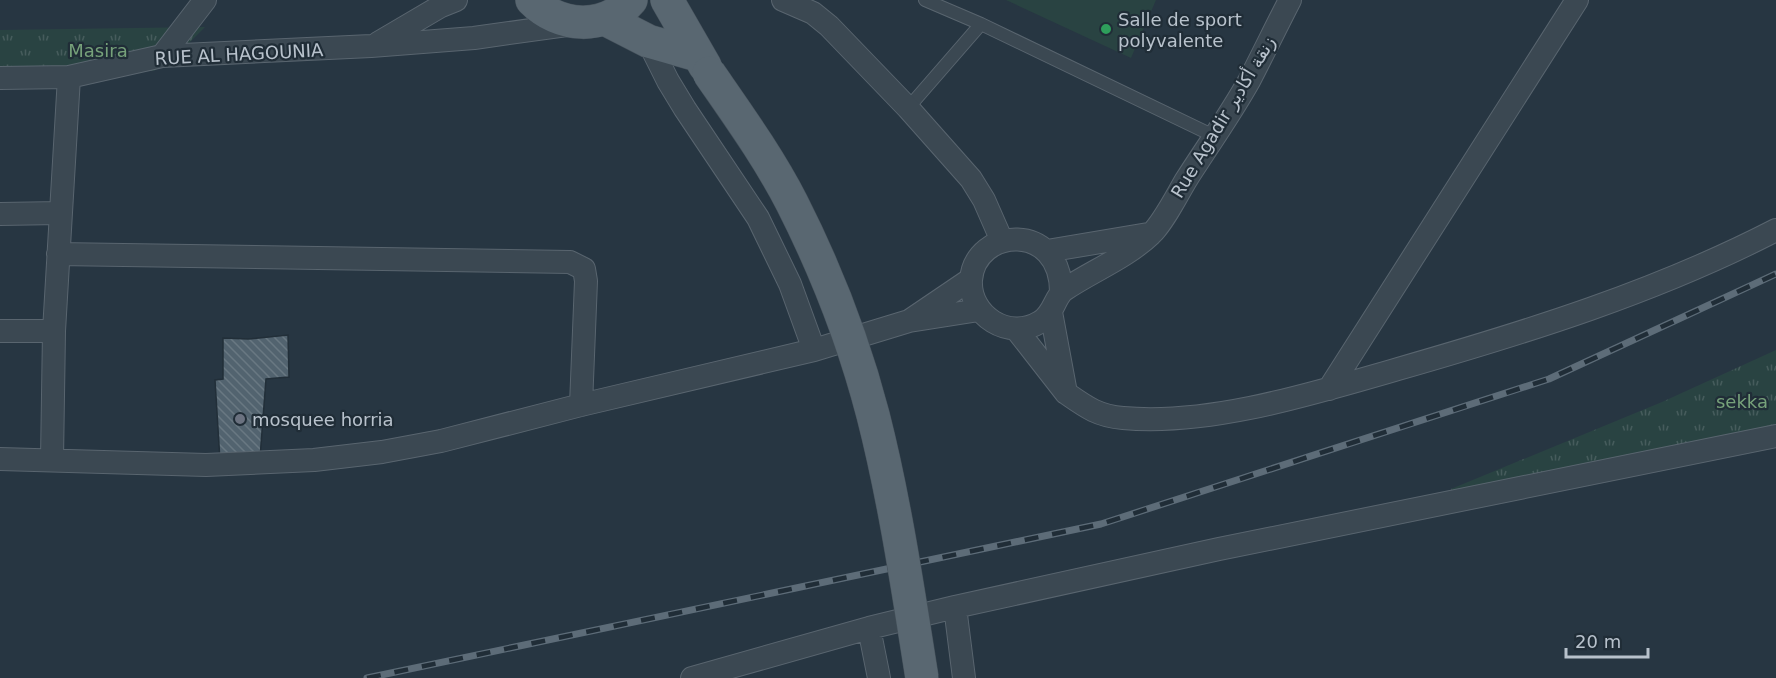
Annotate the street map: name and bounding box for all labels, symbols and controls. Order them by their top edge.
place label: Salle de sport polyvalente [1118,9,1242,51]
marker: Salle de sport polyvalente [1099,22,1113,36]
street label: Rue Agadir زنقة أكادير [1166,32,1280,202]
street label: RUE AL HAGOUNIA [154,39,324,69]
park label: Masira [68,40,128,61]
park label: sekka [1716,391,1768,412]
place label: mosquee horria [252,409,394,430]
marker: mosquee horria [233,412,247,426]
scale bar [1566,621,1648,659]
text: 20 m [1575,631,1621,652]

